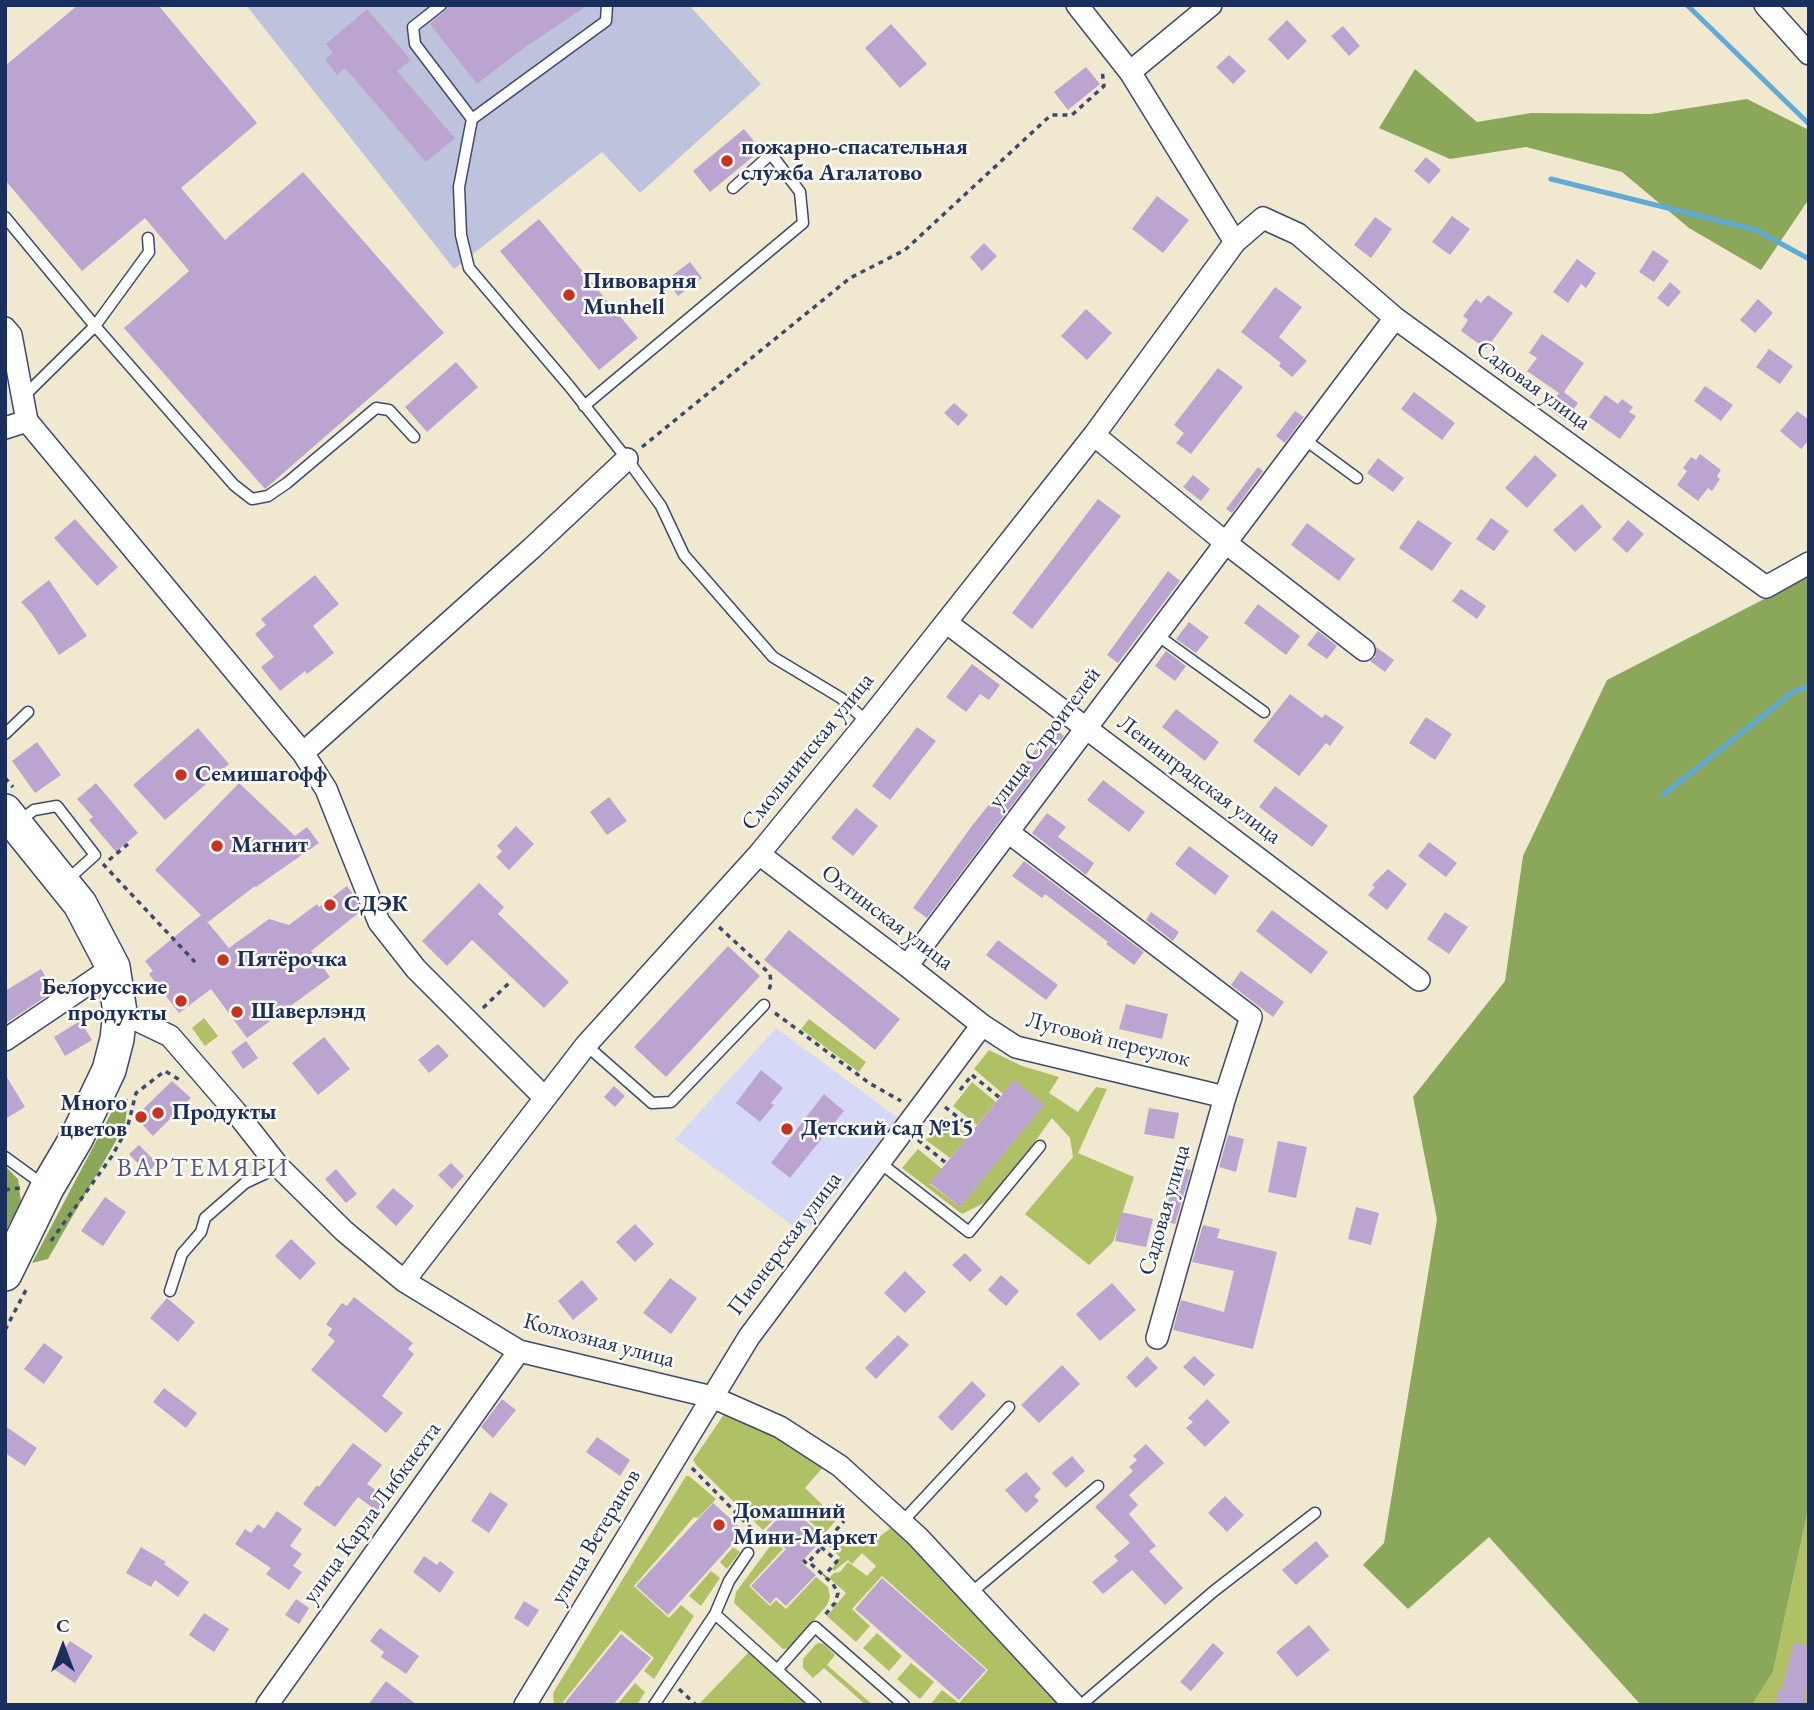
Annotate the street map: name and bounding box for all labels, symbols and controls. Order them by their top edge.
place label: пожарно-спасательная служба Агалатово [741,134,968,188]
marker: пожарно-спасательная служба Агалатово [719,153,735,169]
place label: Пивоварня Munhell [583,268,697,322]
marker: Пивоварня Munhell [561,287,577,303]
street label: Садовая улица [1470,335,1596,437]
street label: улица Строителей [983,662,1107,814]
street label: Смольнинская улица [736,668,880,836]
street label: Ленинградская улица [1112,709,1286,851]
place label: Семишагофф [195,761,327,789]
marker: Семишагофф [173,767,189,783]
place label: Магнит [231,832,308,860]
marker: Магнит [209,838,225,854]
street label: Охтинская улица [815,859,959,977]
place label: СДЭК [344,891,408,919]
marker: СДЭК [322,897,338,913]
place label: Пятёрочка [237,946,347,974]
marker: Пятёрочка [215,952,231,968]
place label: Белорусские продукты [42,974,167,1028]
marker: Белорусские продукты [173,993,189,1009]
place label: Шаверлэнд [251,998,366,1026]
marker: Шаверлэнд [229,1004,245,1020]
street label: Луговой переулок [1023,1006,1193,1074]
place label: Много цветов [60,1090,127,1144]
place label: Продукты [172,1099,277,1127]
marker: Продукты [150,1105,166,1121]
marker: Много цветов [133,1109,149,1125]
place label: Детский сад №15 [801,1115,974,1143]
marker: Детский сад №15 [779,1121,795,1137]
street label: Садовая улица [1133,1141,1197,1279]
district label: ВАРТЕМЯГИ [118,1153,288,1185]
street label: Пионерская улица [722,1167,848,1321]
street label: Колхозная улица [520,1308,678,1374]
street label: улица Карла Либкнехта [297,1417,447,1609]
street label: улица Ветеранов [545,1464,647,1610]
place label: Домашний Мини-Маркет [733,1498,877,1552]
marker: Домашний Мини-Маркет [711,1517,727,1533]
north arrow [28,1612,98,1682]
text: С [56,1613,70,1638]

